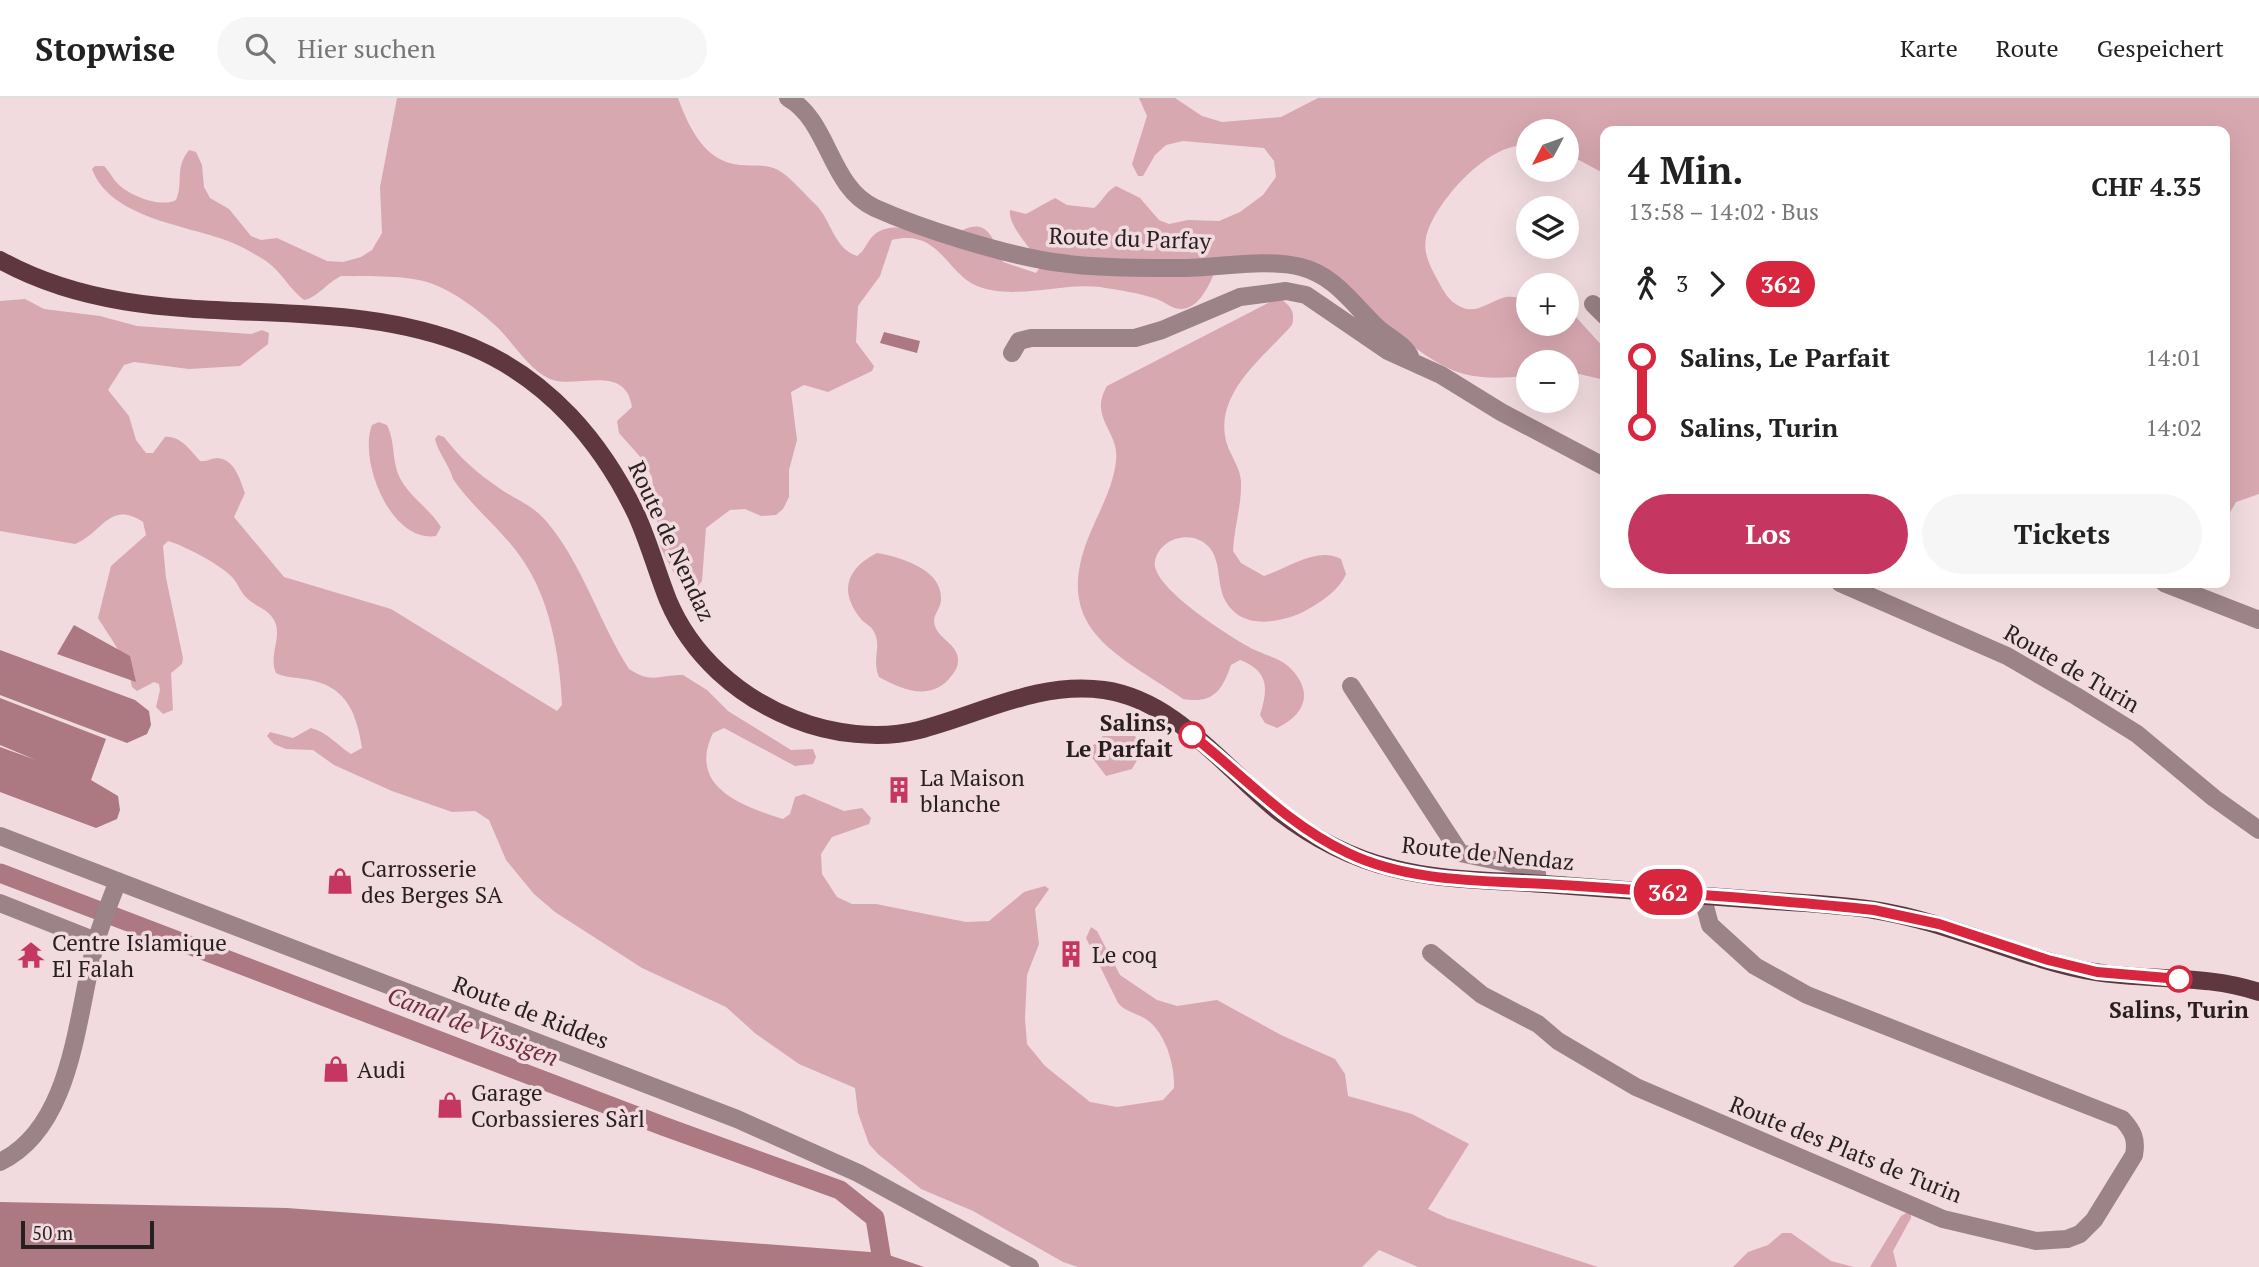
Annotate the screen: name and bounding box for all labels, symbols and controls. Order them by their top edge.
search box [217,17,707,80]
text: Stopwise [35,27,175,70]
icon: search [241,29,279,67]
text: Hier suchen [297,31,436,65]
text: Karte [1900,32,1958,64]
text: Route [1996,32,2059,64]
text: Gespeichert [2097,32,2224,64]
north arrow [1516,119,1578,182]
map controls [1516,119,1579,413]
text: 4 Min. [1628,145,1743,195]
text: CHF 4.35 [2091,169,2202,203]
button: layers [1516,196,1579,259]
text: 13:58 – 14:02 · Bus [1628,196,1819,227]
street label: Route du Parfay [1048,220,1212,256]
icon: walk [1628,265,1666,303]
icon: forward [1698,265,1736,303]
text: 3 [1676,268,1688,299]
text: 362 [1760,268,1801,300]
button: + [1516,273,1579,336]
text: Salins, Le Parfait [1680,340,1890,374]
text: 14:01 [2145,342,2202,373]
button: − [1516,350,1579,413]
text: Salins, Turin [1680,410,1838,444]
text: 14:02 [2145,412,2202,443]
street label: Route de Nendaz [621,456,723,626]
button: Los [1628,494,1908,574]
button: Tickets [1922,494,2202,574]
street label: Route de Turin [1998,617,2146,720]
place label: Salins, Le Parfait [1066,707,1173,764]
marker: Salins, Le Parfait [1179,722,1205,748]
place label: La Maison blanche [920,762,1025,819]
building icon: La Maison blanche [884,775,914,805]
street label: Route de Nendaz [1400,829,1576,877]
place label: Carrosserie des Berges SA [361,853,503,910]
shop icon: Carrosserie des Berges SA [325,866,355,896]
line badge: 362 [1628,869,1708,915]
text: 362 [1648,876,1688,908]
place label: Centre Islamique El Falah [52,927,227,984]
building icon: Le coq [1056,939,1086,969]
place label: Le coq [1092,939,1158,970]
temple icon: Centre Islamique El Falah [16,940,46,970]
marker: Salins, Turin [2166,966,2192,992]
street label: Route de Riddes [449,968,613,1056]
water label: Canal de Vissigen [383,979,563,1073]
place label: Salins, Turin [2109,994,2249,1025]
shop icon: Audi [321,1054,351,1084]
place label: Audi [357,1054,406,1085]
place label: Garage Corbassieres Sàrl [471,1077,645,1134]
street label: Route des Plats de Turin [1725,1088,1967,1210]
shop icon: Garage Corbassieres Sàrl [435,1090,465,1120]
scale bar [21,1218,154,1250]
text: 50 m [32,1220,73,1245]

